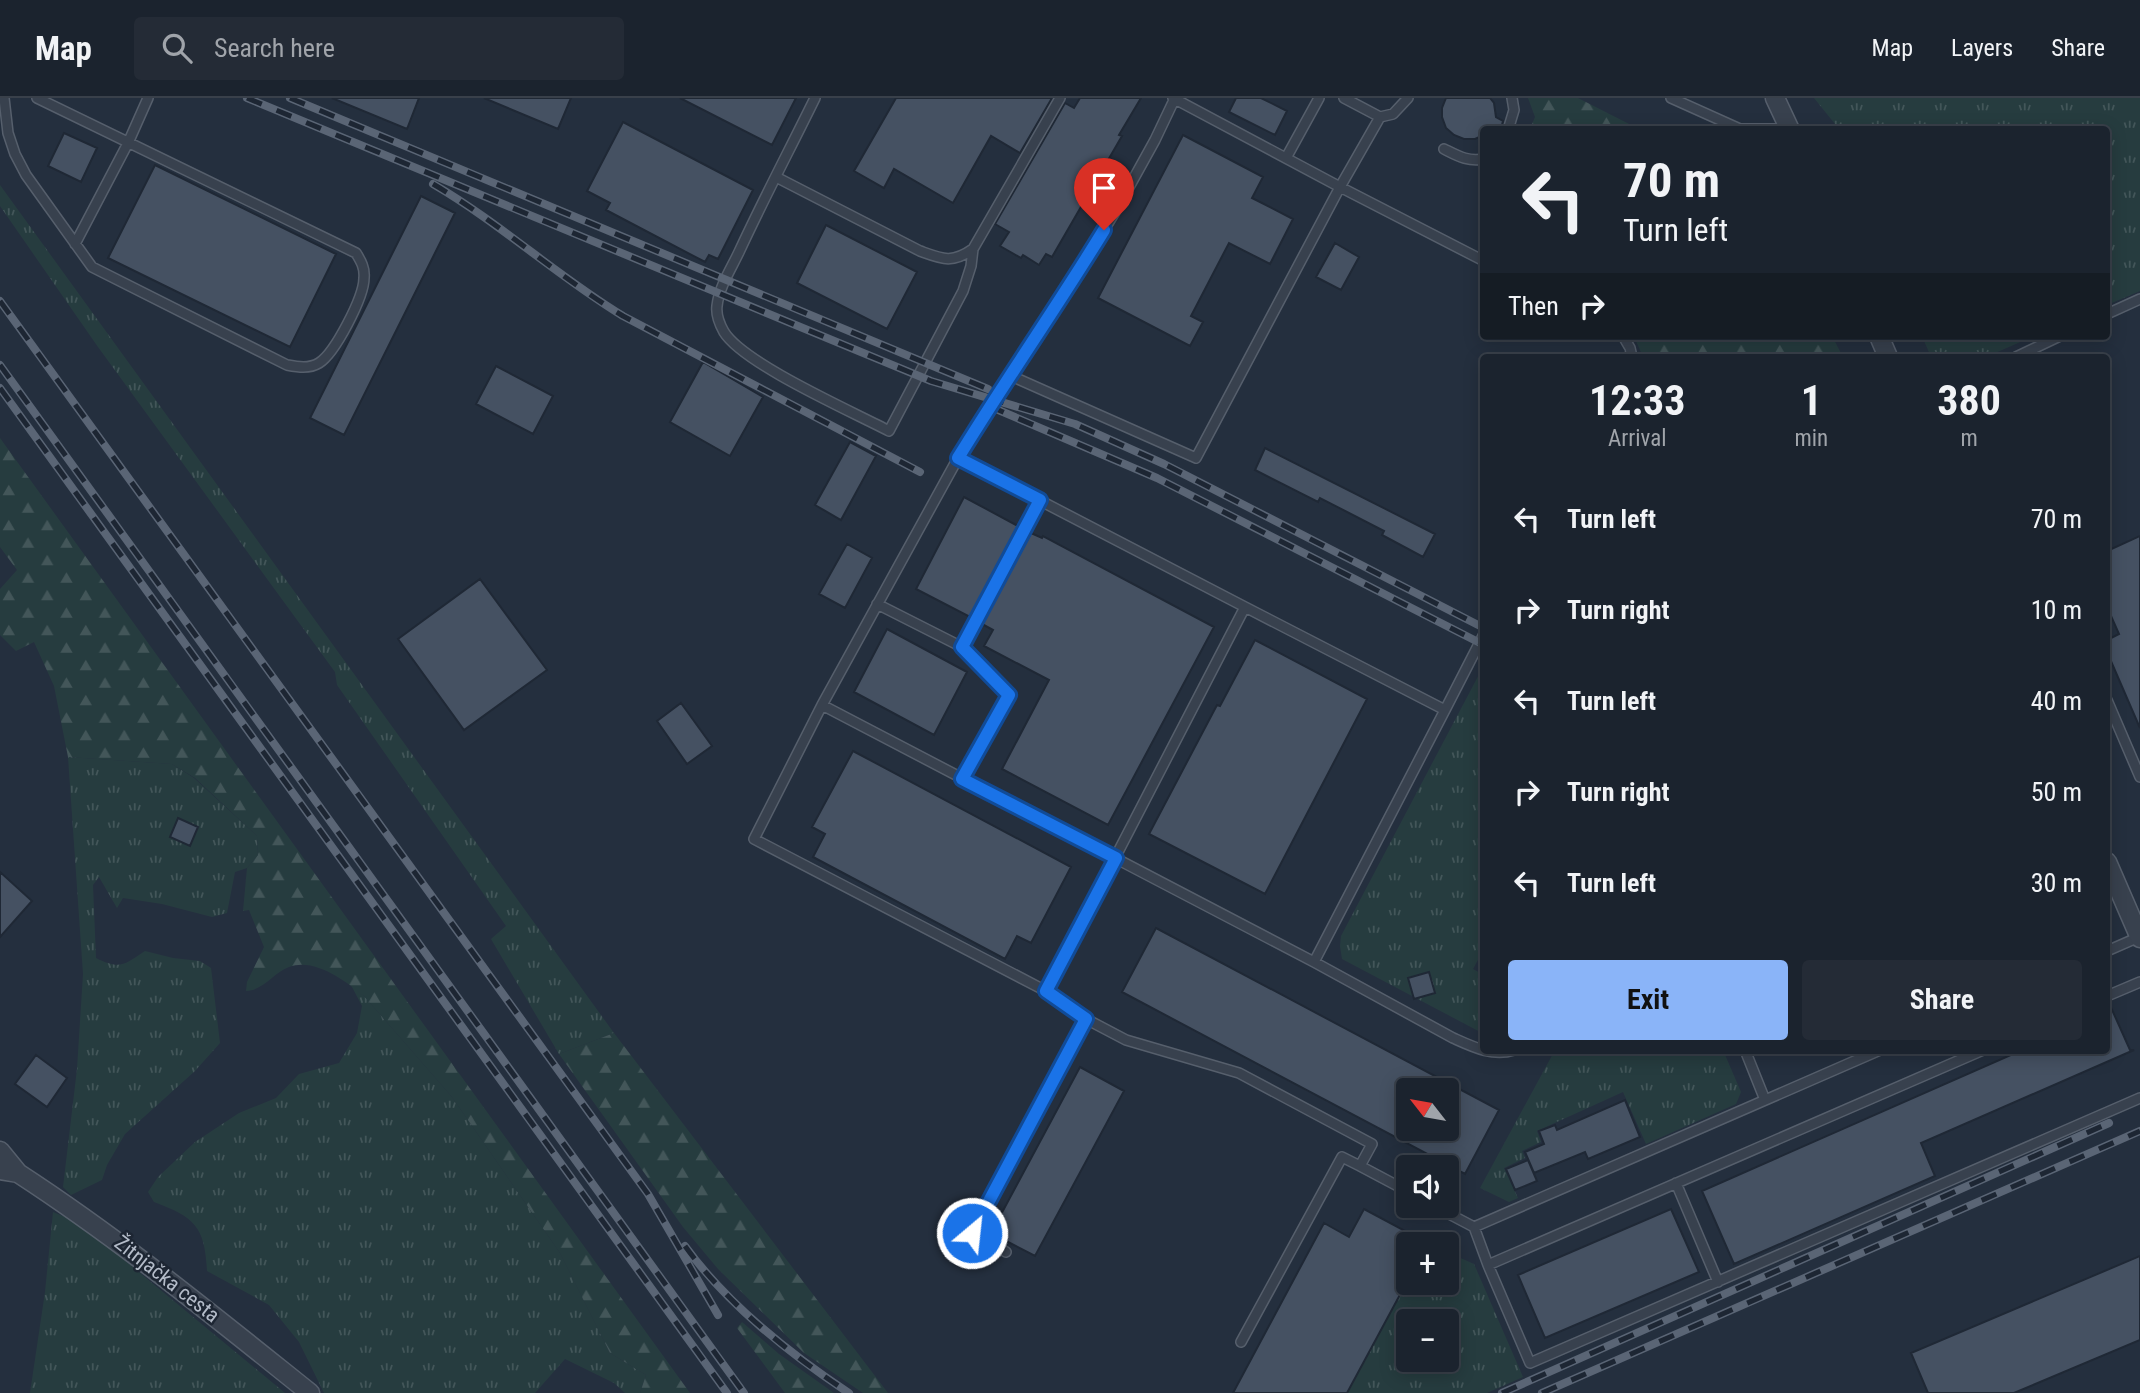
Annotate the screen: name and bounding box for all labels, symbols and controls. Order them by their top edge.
search box [134,17,624,80]
text: Map [35,29,92,68]
icon: search [158,29,196,67]
text: Search here [214,33,335,63]
text: Map [1872,34,1913,62]
text: Layers [1951,34,2013,62]
text: Share [2051,34,2105,62]
text: 70 m [1623,152,1720,209]
icon: left [1508,154,1599,245]
pin [1074,158,1134,230]
icon: arrive [1085,169,1123,207]
text: Turn left [1623,211,1728,249]
icon: right [1573,287,1611,325]
text: Then [1508,291,1559,321]
text: 12:33 [1589,376,1685,425]
text: 1 [1801,376,1822,425]
text: 380 [1937,376,2001,425]
text: Arrival [1608,425,1666,452]
text: min [1794,425,1828,452]
text: m [1960,425,1978,452]
icon: left [1508,500,1546,538]
text: Turn left [1567,504,1656,534]
text: 70 m [2031,504,2082,534]
icon: right [1508,591,1546,629]
text: Turn right [1567,595,1669,625]
text: 10 m [2031,595,2082,625]
icon: left [1508,682,1546,720]
text: Turn left [1567,686,1656,716]
text: 40 m [2031,686,2082,716]
icon: right [1508,773,1546,811]
text: Turn right [1567,777,1669,807]
text: 50 m [2031,777,2082,807]
icon: left [1508,864,1546,902]
text: Turn left [1567,868,1656,898]
text: 30 m [2031,868,2082,898]
button: Exit [1508,960,1788,1040]
button: Share [1802,960,2082,1040]
north arrow [1396,1078,1460,1141]
map controls [1396,1078,1459,1372]
button: sound [1396,1155,1459,1218]
position arrow [935,1196,1009,1270]
street label: Žitnjačka cesta [110,1231,224,1327]
button: + [1396,1232,1459,1295]
button: − [1396,1309,1459,1372]

